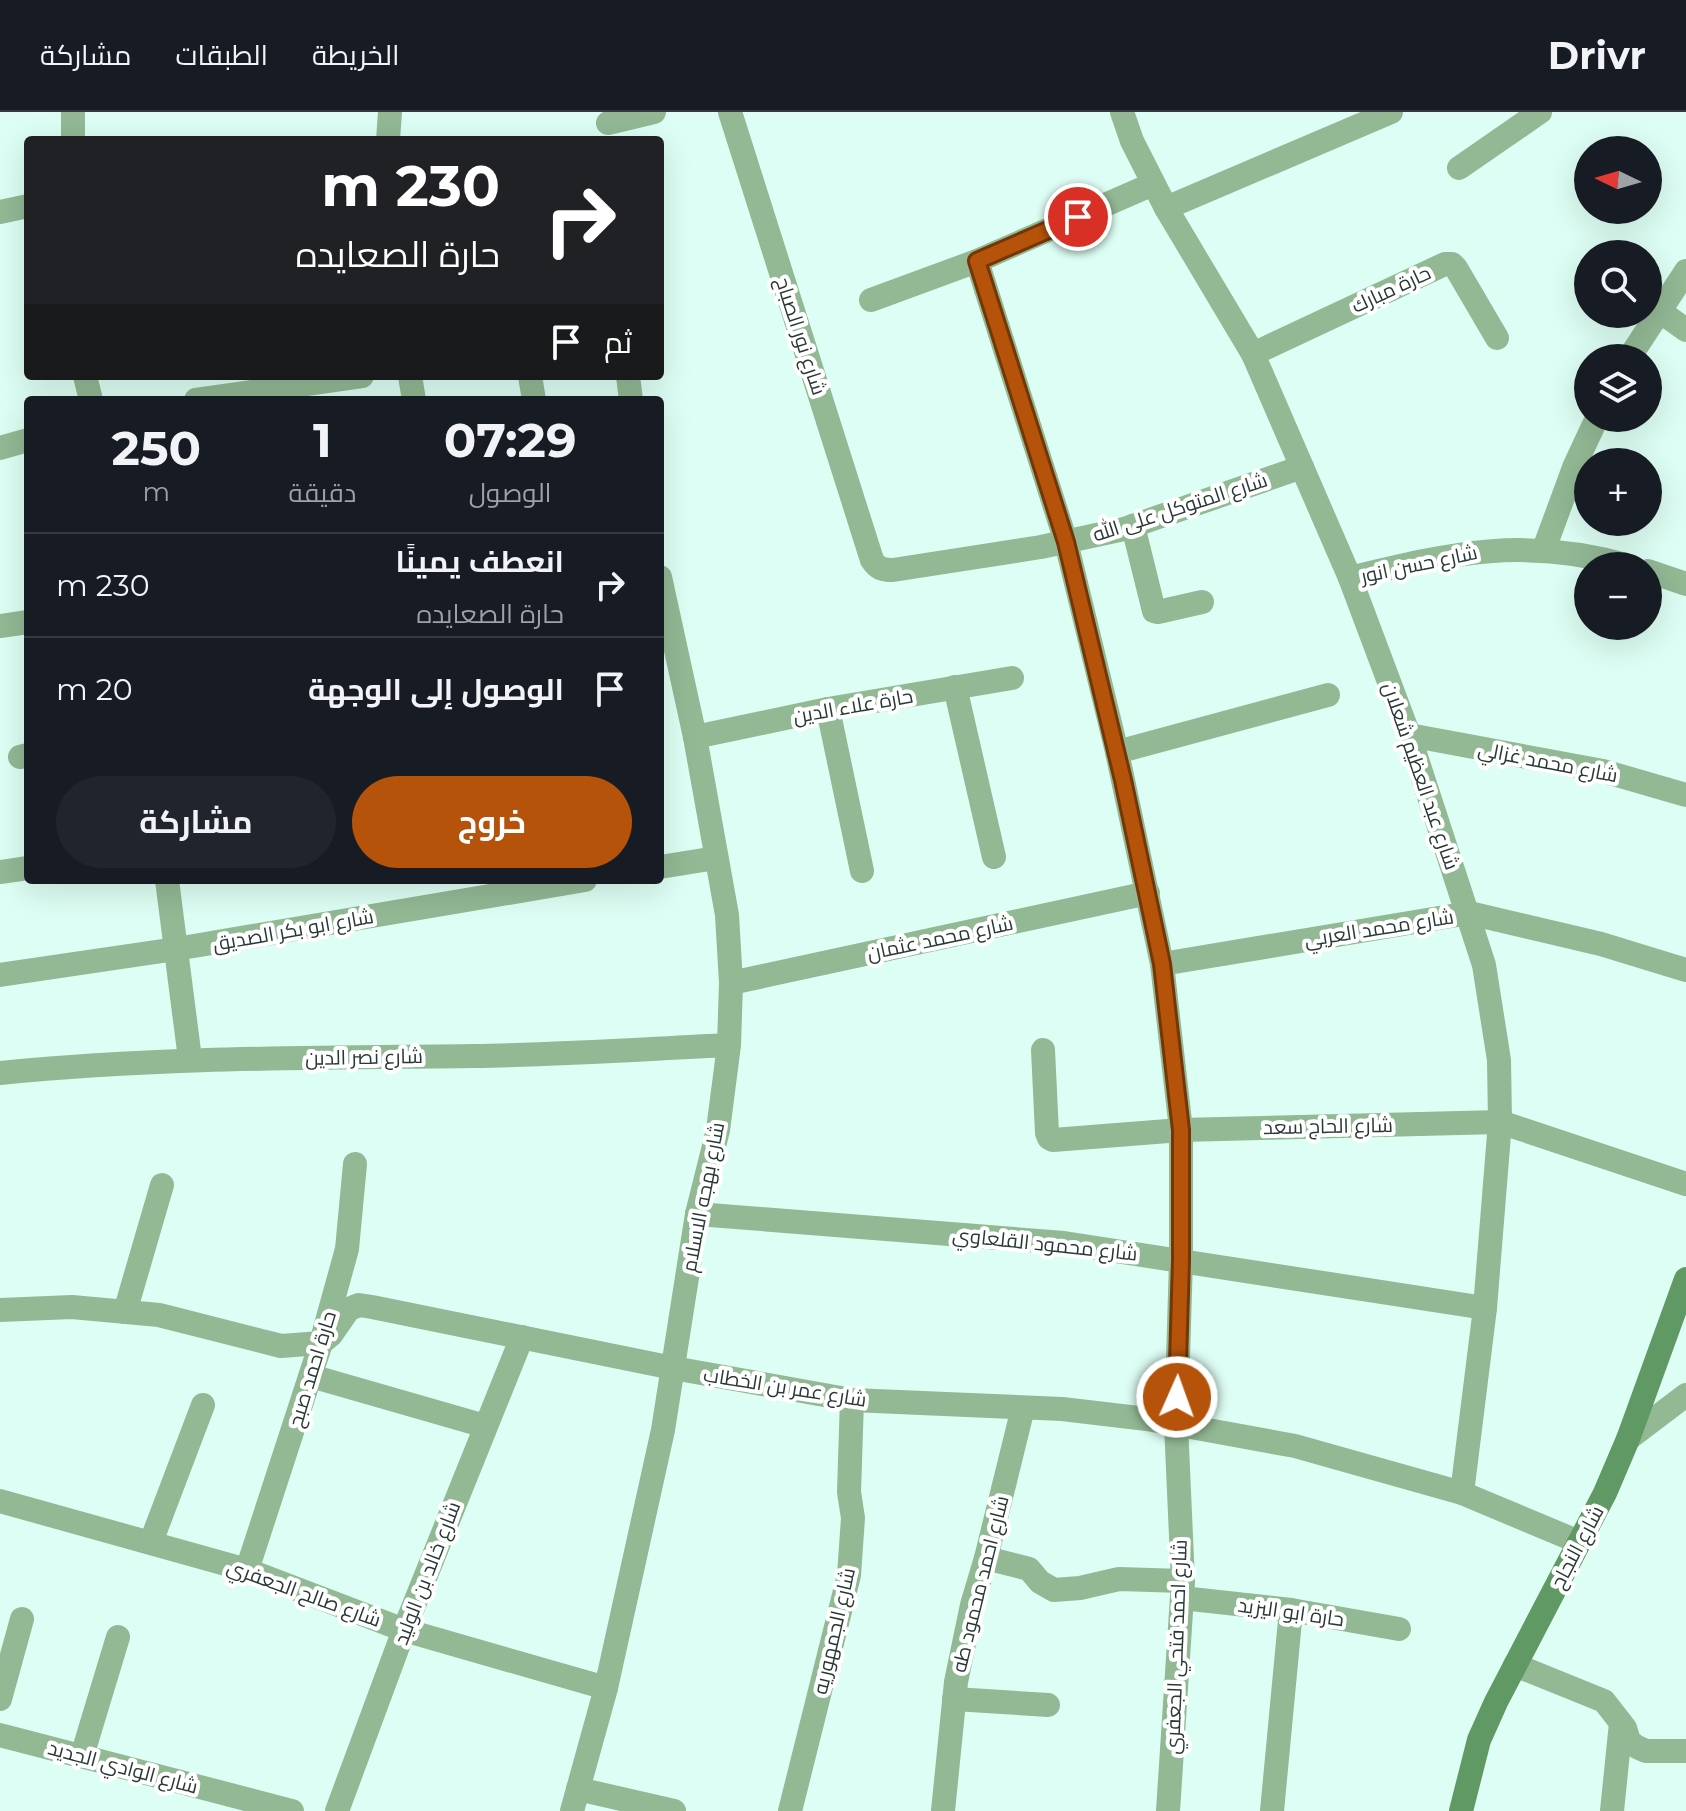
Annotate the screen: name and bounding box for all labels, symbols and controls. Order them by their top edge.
text: Drivr [1548,32,1646,79]
text: مشاركة [40,38,131,72]
text: الطبقات [175,38,268,72]
text: الخريطة [312,38,399,72]
north arrow [1574,136,1662,224]
map controls [1574,136,1662,640]
text: 230 m [321,152,500,220]
icon: right [528,168,632,272]
pin [1044,183,1112,251]
icon: arrive [1056,195,1100,239]
text: حارة الصعايده [296,232,500,276]
button: search [1574,240,1662,328]
street label: حارة مبارك [1348,260,1434,318]
street label: شارع نور الصباح [769,274,831,399]
icon: arrive [544,320,588,364]
text: ثم [604,324,632,361]
button: layers [1574,344,1662,432]
text: 1 [313,411,332,469]
text: 07:29 [444,411,576,469]
text: 250 [112,419,201,477]
button: + [1574,448,1662,536]
street label: شارع المتوكل على الله [1089,466,1271,548]
text: m [143,476,170,508]
text: دقيقة [289,477,356,509]
text: الوصول [469,477,552,509]
street label: شارع حسن انور [1357,540,1480,590]
text: انعطف يمينًا [396,543,564,580]
button: − [1574,552,1662,640]
icon: right [588,563,632,607]
text: 230 m [56,567,150,604]
text: حارة الصعايده [417,598,564,630]
icon: arrive [588,667,632,711]
text: 20 m [56,671,133,708]
text: الوصول إلى الوجهة [308,671,564,708]
street label: شارع عبد العظيم شعلان [1376,679,1464,873]
street label: حارة علاء الدين [791,684,915,729]
street label: شارع محمد غزالي [1475,737,1620,791]
button: مشاركة [56,776,336,868]
button: خروج [352,776,632,868]
street label: شارع ابو بكر الصديق [211,904,376,958]
street label: شارع محمد العربي [1303,904,1456,956]
street label: شارع محمد عثمان [865,911,1016,967]
street label: شارع نصر الدين [305,1044,423,1072]
street label: شارع الحاج سعد [1263,1113,1393,1141]
street label: شارع بهجه الاسلام [677,1120,731,1274]
street label: شارع محمود القلعاوي [951,1222,1139,1270]
street label: حارة احمد صبح [283,1308,343,1430]
position arrow [1135,1355,1219,1439]
street label: شارع عمر بن الخطاب [701,1362,868,1414]
street label: شارع احمد محمود طه [946,1493,1016,1675]
street label: شارع خالد بن الوليد [389,1498,467,1649]
street label: شارع النجاح [1545,1501,1611,1593]
street label: شارع احمد فتحي الجعفري [1160,1539,1196,1755]
street label: شارع صالح الجعفري [222,1554,384,1636]
street label: شارع الجمهوريه [808,1565,862,1697]
street label: حارة ابو اليزيد [1236,1593,1346,1631]
street label: شارع الوادي الجديد [44,1735,201,1802]

